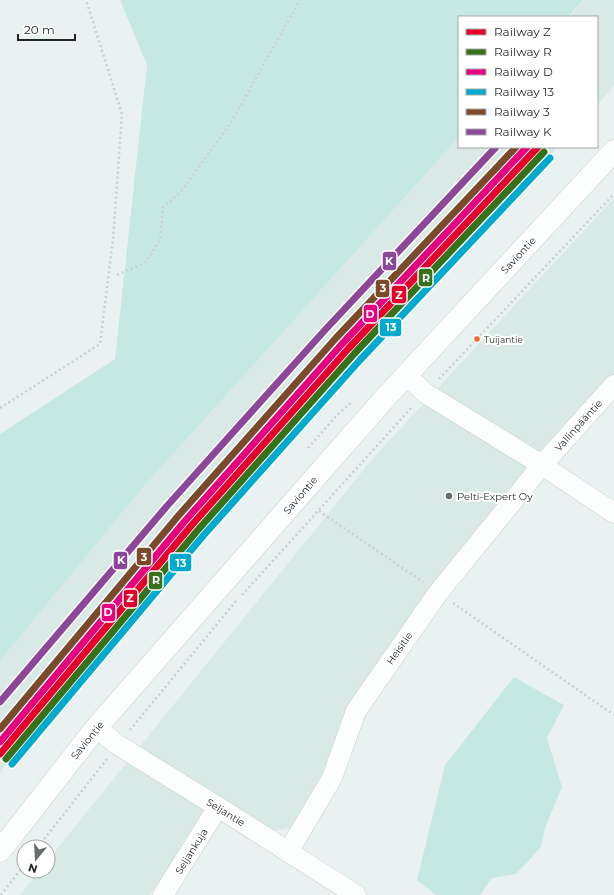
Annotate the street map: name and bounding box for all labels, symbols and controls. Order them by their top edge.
scale bar [18,16,75,42]
legend [458,16,598,148]
text: 20 m [24,22,55,37]
text: Railway Z [494,24,551,39]
text: Railway R [494,44,552,59]
text: Railway D [494,64,553,79]
text: Railway 13 [494,84,554,99]
text: Railway 3 [494,104,550,119]
text: Railway K [494,124,552,139]
street label: Saviontie [498,234,539,277]
line badge: K [382,251,397,271]
text: K [385,254,394,268]
line badge: R [418,268,433,287]
text: R [422,271,430,285]
line badge: 3 [375,279,390,298]
text: 3 [379,281,387,295]
line badge: Z [391,285,407,304]
text: Z [395,288,403,302]
line badge: D [363,304,378,323]
text: D [365,307,375,321]
line badge: 13 [379,318,402,337]
text: 13 [386,320,397,334]
marker: Tuijantie [472,334,482,344]
place label: Tuijantie [484,334,523,345]
street label: Vallinpääntie [552,397,605,454]
street label: Saviontie [280,474,320,517]
place label: Pelti-Expert Oy [457,490,533,503]
marker: Pelti-Expert Oy [444,491,454,501]
line badge: 3 [136,547,152,566]
text: 3 [140,550,148,564]
line badge: K [113,551,128,570]
text: K [117,553,126,567]
line badge: 13 [169,553,192,572]
text: 13 [176,556,187,570]
line badge: R [148,571,163,590]
text: R [152,573,160,587]
line badge: Z [123,589,138,608]
text: Z [126,591,134,605]
line badge: D [101,603,116,622]
text: D [103,605,113,619]
street label: Heisitie [383,629,415,667]
street label: Saviontie [68,718,107,762]
street label: Seljantie [204,795,247,829]
street label: Seljankuja [172,826,211,877]
north arrow [16,839,56,879]
text: N [27,860,39,877]

